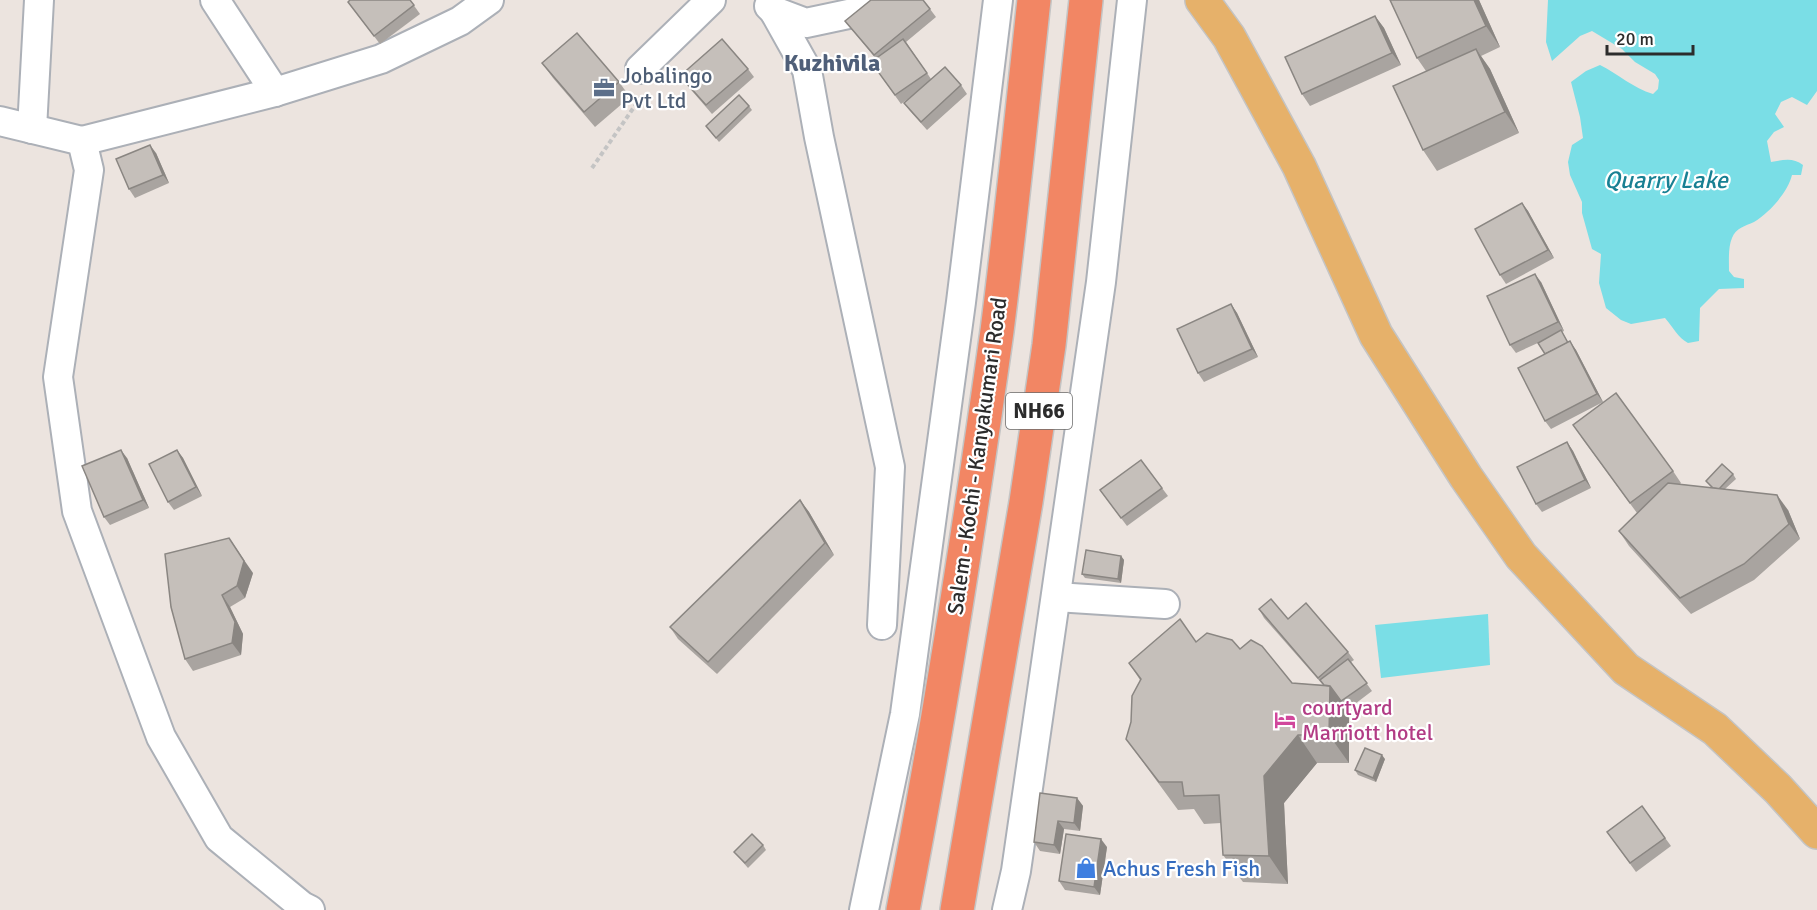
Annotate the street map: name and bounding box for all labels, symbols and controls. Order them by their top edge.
scale bar [1607,18,1692,56]
text: 20 m [1616,28,1654,50]
district label: Kuzhivila [784,48,880,78]
place label: Jobalingo Pvt Ltd [621,62,712,114]
office icon: Jobalingo Pvt Ltd [592,76,616,100]
water label: Quarry Lake [1604,165,1729,195]
street label: Salem - Kochi - Kanyakumari Road [941,296,1013,616]
road number: NH66 [1006,393,1072,429]
place label: courtyard Marriott hotel [1302,694,1433,746]
hotel icon: courtyard Marriott hotel [1273,708,1297,732]
place label: Achus Fresh Fish [1103,855,1260,882]
shop icon: Achus Fresh Fish [1074,856,1098,880]

